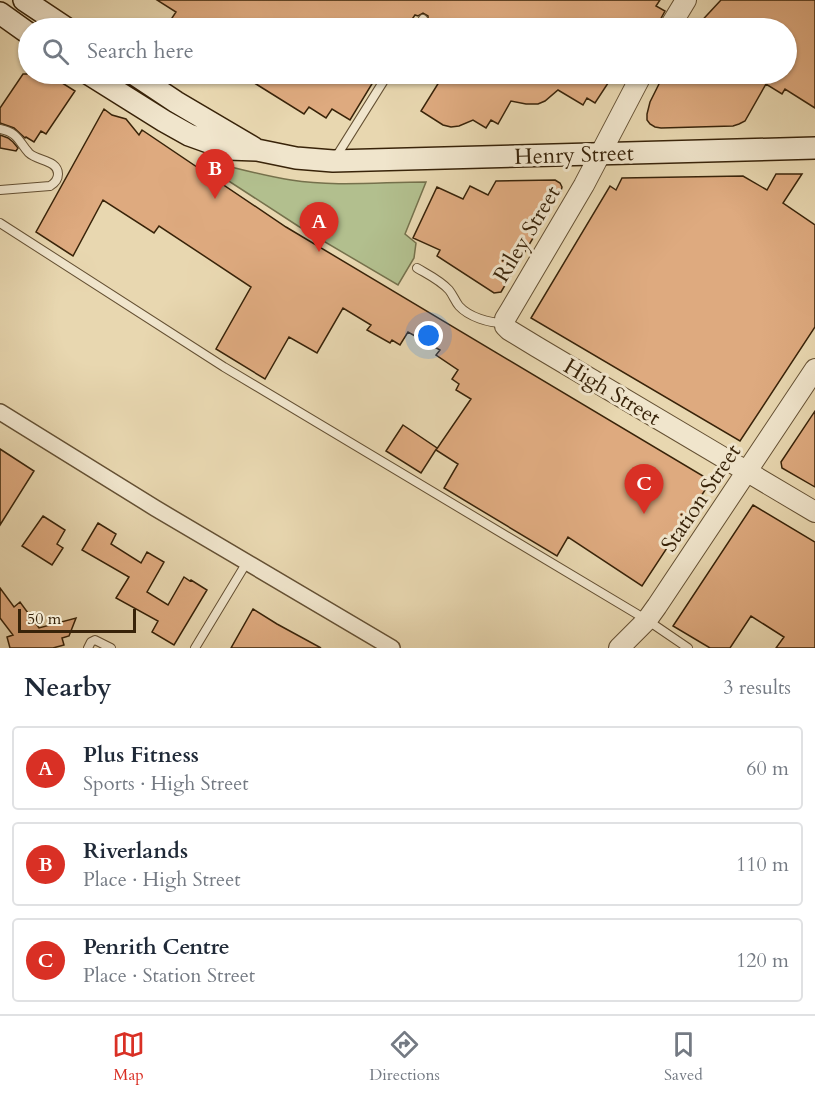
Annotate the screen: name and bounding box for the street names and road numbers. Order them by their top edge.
street label: Henry Street [514,138,634,172]
street label: Riley Street [486,180,568,288]
street label: High Street [558,351,666,433]
street label: Station Street [654,438,748,558]

